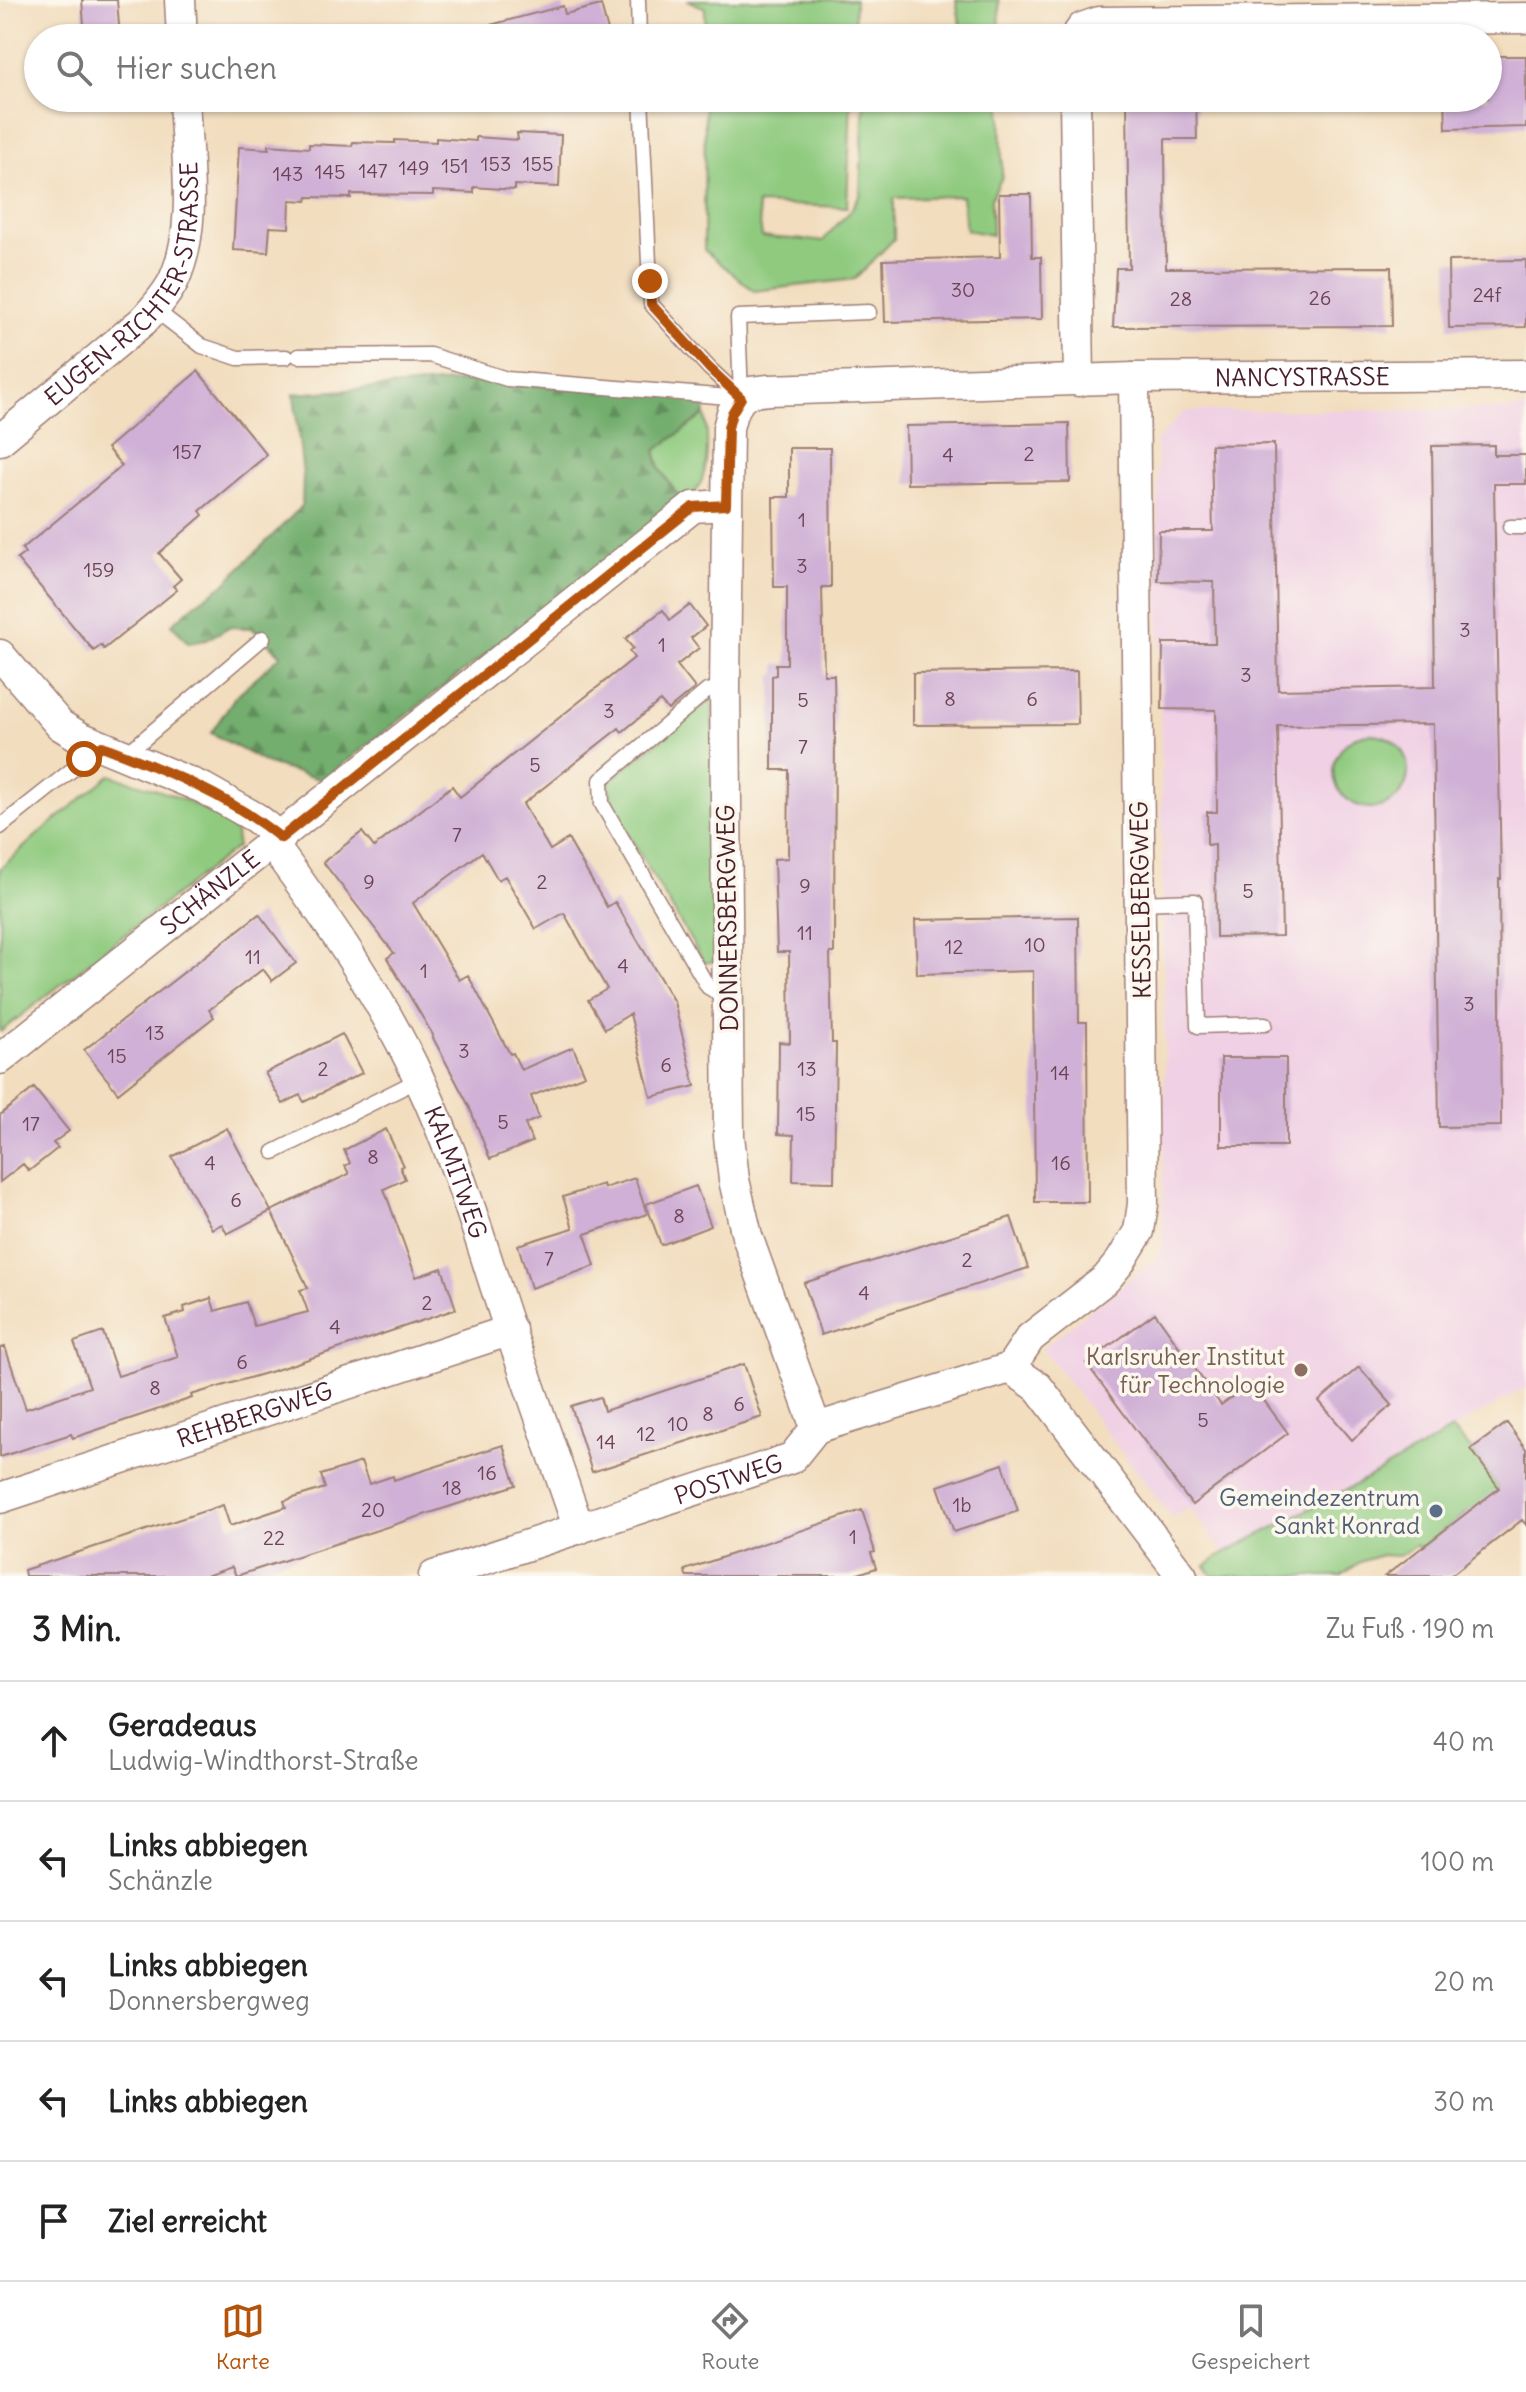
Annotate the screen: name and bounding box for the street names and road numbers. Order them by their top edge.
street label: EUGEN-RICHTER-STRASSE [38,161,204,412]
street label: NANCYSTRASSE [1214,361,1390,392]
street label: KESSELBERGWEG [1123,801,1157,999]
street label: DONNERSBERGWEG [710,804,744,1032]
street label: SCHÄNZLE [154,843,266,941]
street label: KALMITWEG [418,1101,494,1242]
street label: REHBERGWEG [173,1375,336,1454]
street label: POSTWEG [671,1447,786,1511]

